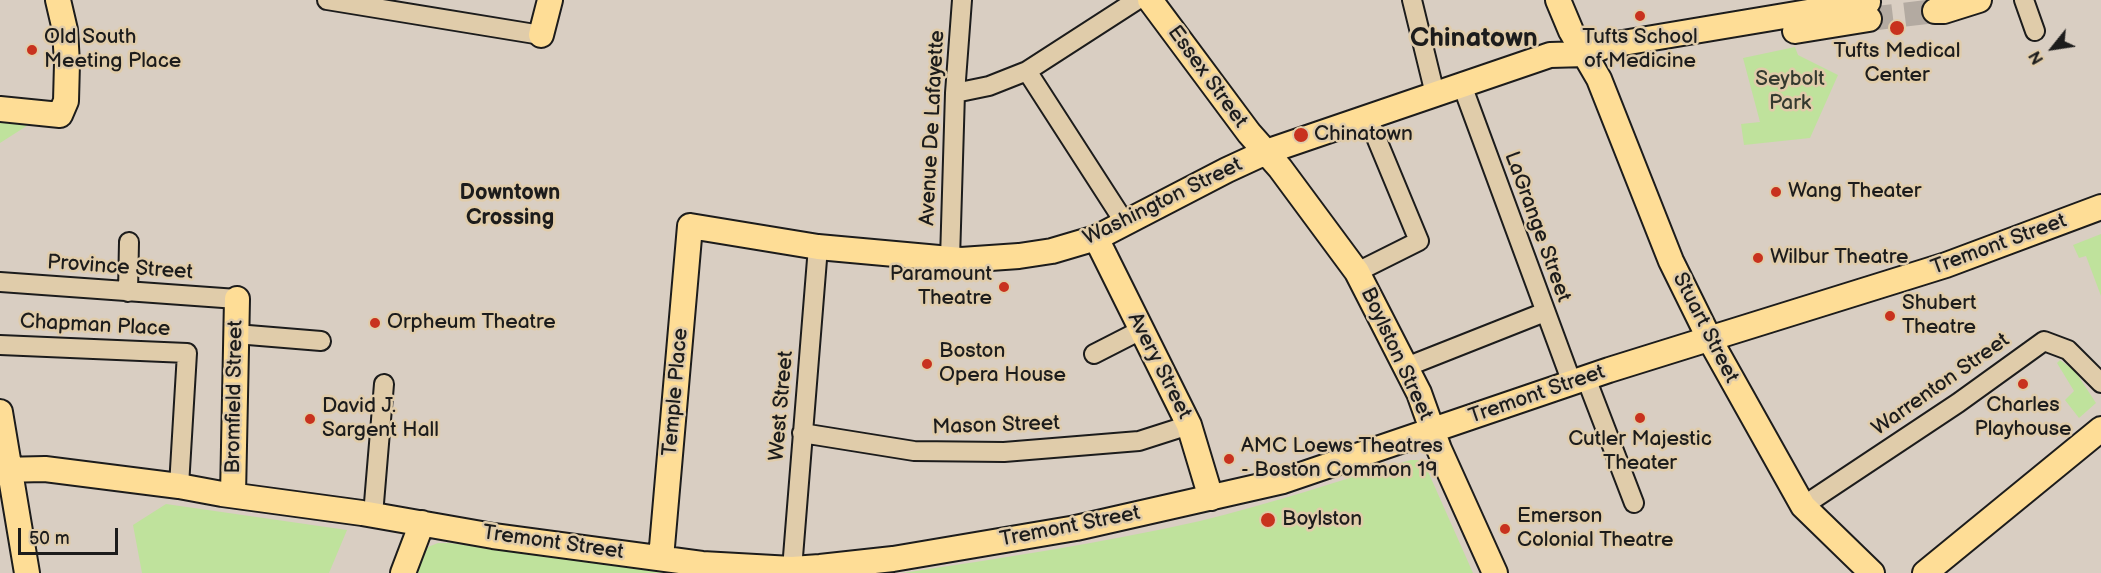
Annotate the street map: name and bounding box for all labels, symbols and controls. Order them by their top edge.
marker: Tufts School of Medicine [1633,9,1647,23]
north arrow [2023,18,2083,78]
marker: Tufts Medical Center [1888,19,1906,37]
street label: Essex Street [1162,21,1252,133]
district label: Chinatown [1410,23,1538,55]
place label: Old South Meeting Place [44,25,181,75]
place label: Tufts School of Medicine [1582,25,1698,75]
street label: Avenue De Lafayette [915,30,951,226]
place label: Tufts Medical Center [1834,39,1960,89]
marker: Old South Meeting Place [25,43,39,57]
text: N [2026,47,2048,67]
park label: Seybolt Park [1755,67,1825,117]
place label: Chinatown [1314,122,1413,148]
marker: Chinatown [1292,126,1310,144]
street label: LaGrange Street [1498,148,1576,306]
street label: Washington Street [1079,153,1247,251]
place label: Wang Theater [1788,179,1921,205]
district label: Downtown Crossing [460,180,560,231]
marker: Wang Theater [1769,185,1783,199]
street label: Tremont Street [1928,209,2070,281]
place label: Wilbur Theatre [1770,245,1908,271]
street label: Province Street [46,250,194,286]
marker: Wilbur Theatre [1751,251,1765,265]
place label: Paramount Theatre [890,262,992,312]
street label: Stuart Street [1666,269,1744,387]
marker: Paramount Theatre [997,280,1011,294]
street label: Boylston Street [1354,284,1438,424]
place label: Shubert Theatre [1902,291,1976,341]
street label: Chapman Place [19,309,171,343]
street label: Avery Street [1121,309,1197,423]
marker: Shubert Theatre [1883,309,1897,323]
place label: Orpheum Theatre [387,310,556,336]
marker: Orpheum Theatre [368,316,382,330]
street label: Bromfield Street [221,320,249,474]
street label: Temple Place [658,327,694,457]
street label: Warrenton Street [1868,328,2014,442]
place label: Boston Opera House [939,339,1066,389]
street label: West Street [765,350,799,462]
marker: Boston Opera House [920,357,934,371]
street label: Tremont Street [1466,360,1608,430]
marker: Charles Playhouse [2016,377,2030,391]
place label: Charles Playhouse [1975,393,2071,443]
place label: David J. Sargent Hall [322,394,439,444]
street label: Mason Street [932,411,1060,441]
marker: Cutler Majestic Theater [1633,411,1647,425]
marker: David J. Sargent Hall [303,412,317,426]
place label: Cutler Majestic Theater [1568,427,1712,477]
place label: AMC Loews Theatres - Boston Common 19 [1241,434,1443,484]
marker: AMC Loews Theatres - Boston Common 19 [1222,452,1236,466]
street label: Tremont Street [998,501,1142,553]
place label: Emerson Colonial Theatre [1517,504,1673,554]
place label: Boylston [1282,507,1362,533]
marker: Boylston [1259,511,1277,529]
scale bar [21,516,122,554]
street label: Tremont Street [481,521,625,565]
marker: Emerson Colonial Theatre [1498,522,1512,536]
text: 50 m [29,528,70,549]

